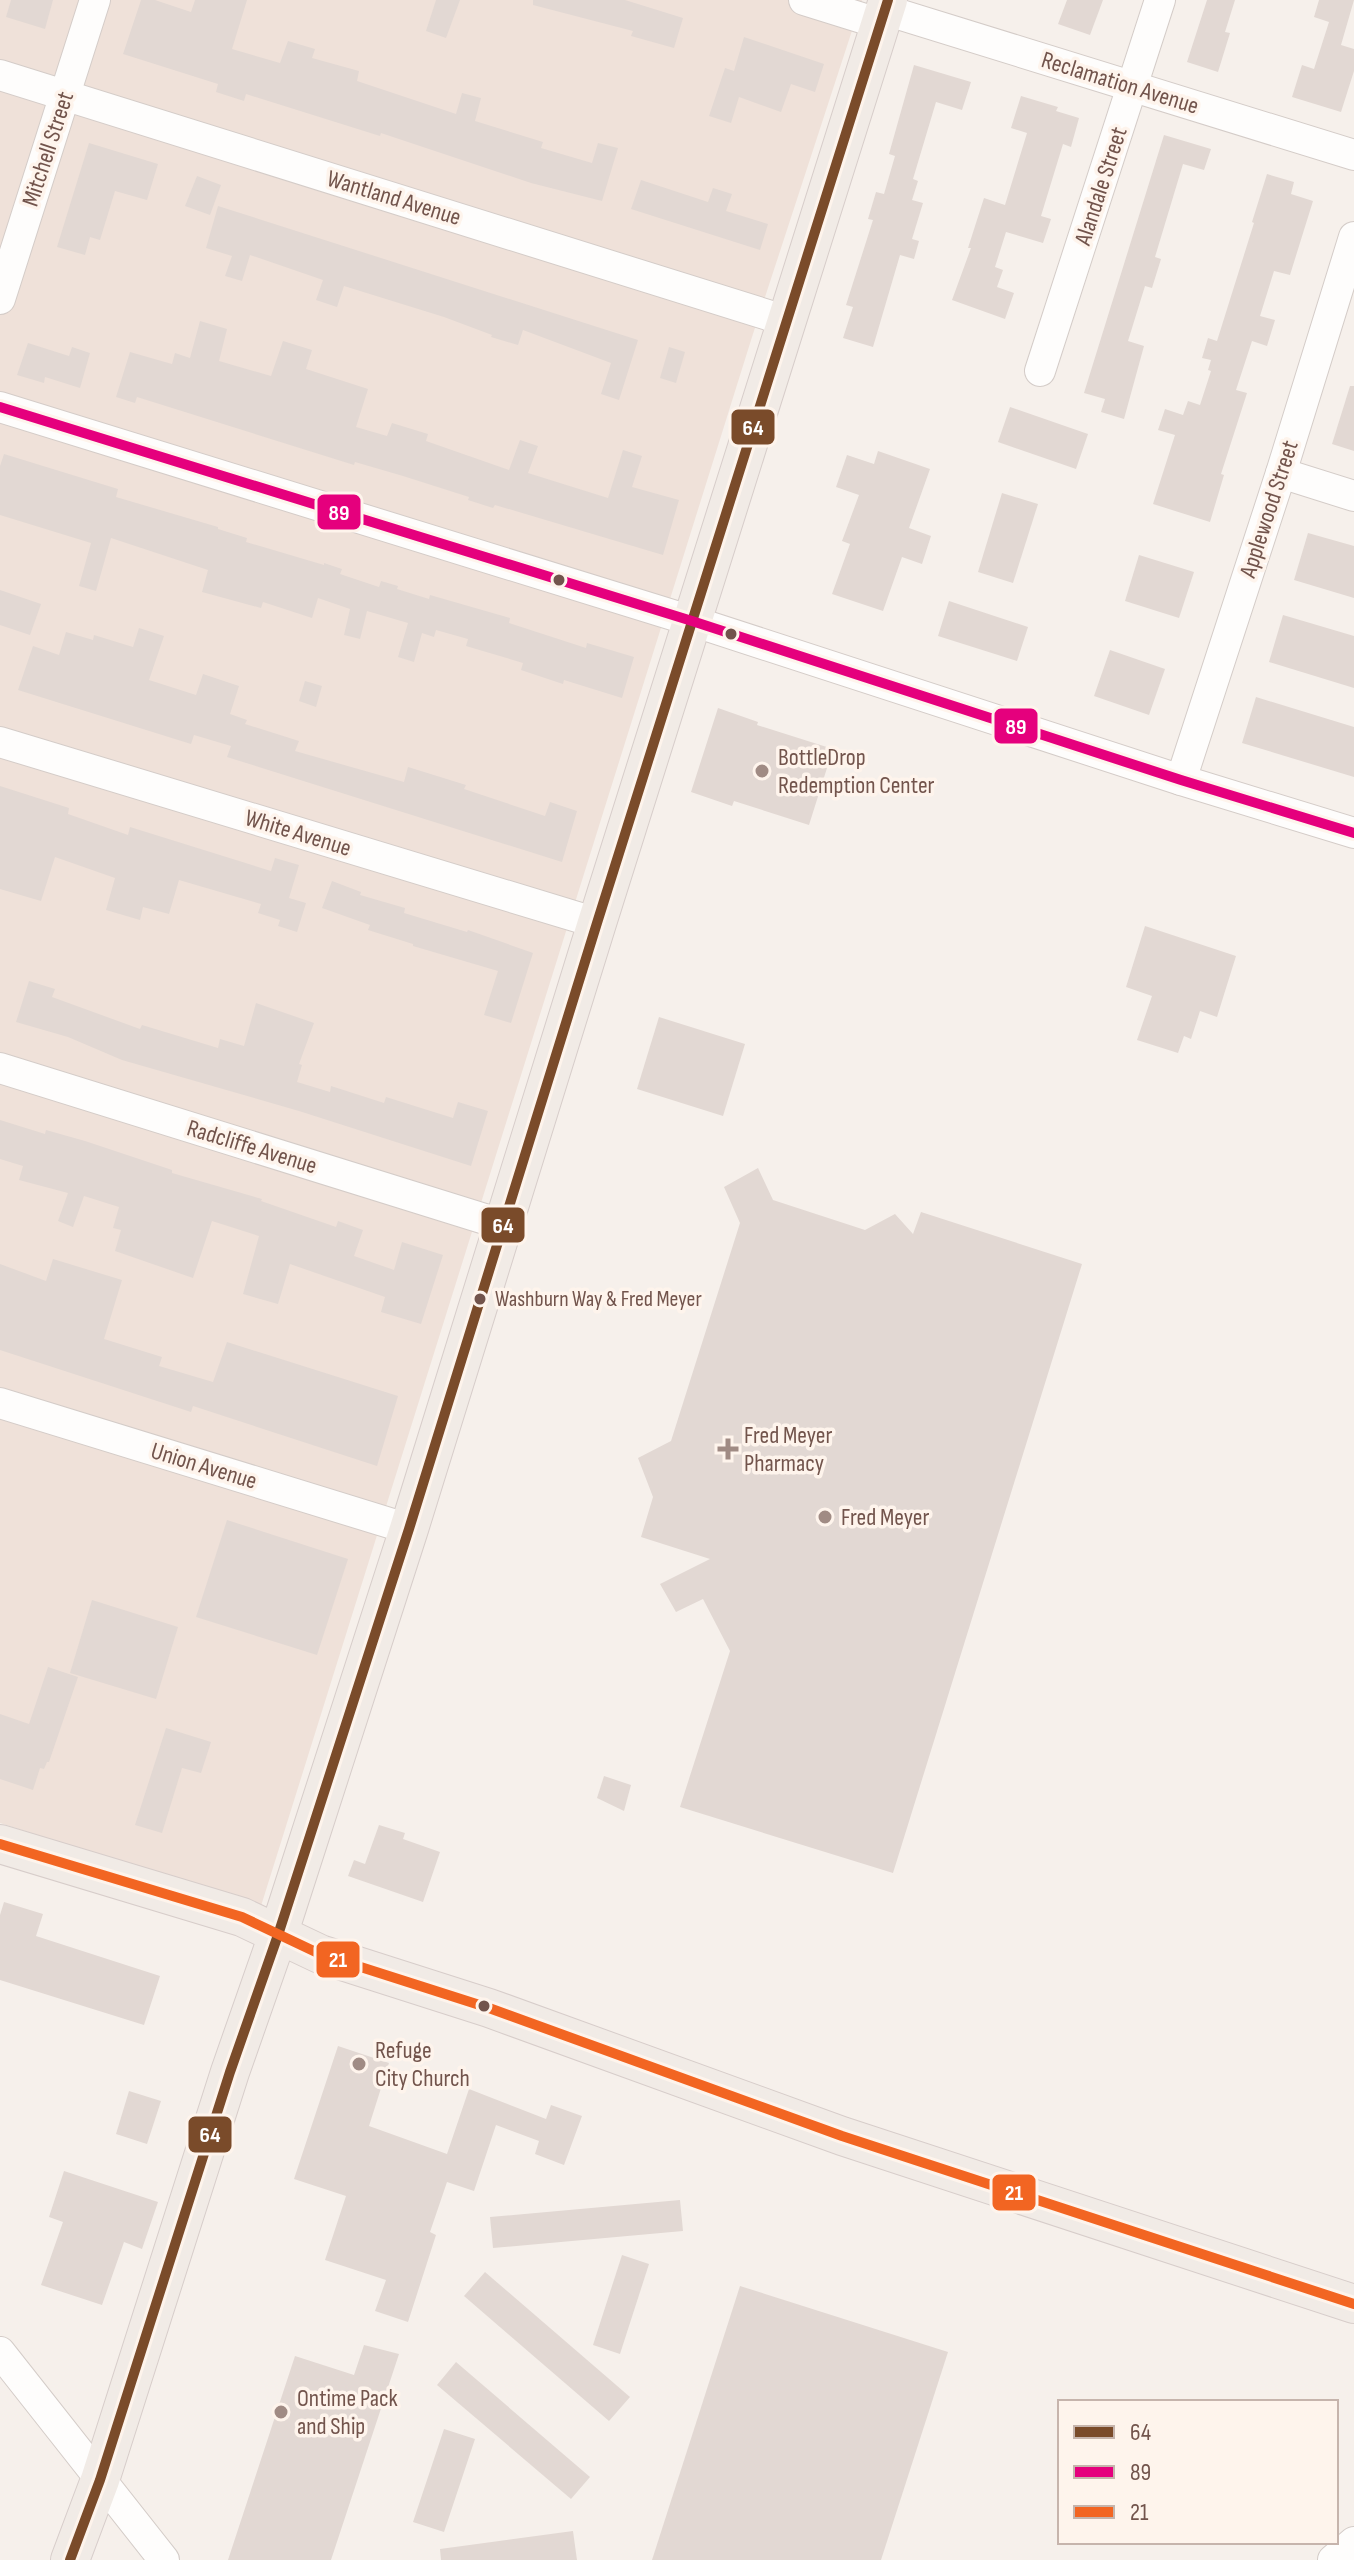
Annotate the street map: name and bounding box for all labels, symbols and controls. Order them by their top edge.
street label: Reclamation Avenue [1038,45,1202,121]
street label: Mitchell Street [16,88,80,210]
street label: Alandale Street [1068,123,1134,250]
street label: Wantland Avenue [324,164,464,232]
line badge: 64 [730,408,776,446]
text: 64 [743,415,763,442]
street label: Applewood Street [1233,437,1305,582]
line badge: 89 [316,493,362,531]
text: 89 [329,500,349,527]
unlabelled marker [551,572,567,588]
unlabelled marker [723,626,739,642]
line badge: 89 [993,707,1039,745]
text: 89 [1006,714,1026,741]
place label: BottleDrop Redemption Center [778,743,935,800]
marker: BottleDrop Redemption Center [753,762,771,780]
street label: White Avenue [241,803,355,863]
street label: Radcliffe Avenue [183,1113,321,1181]
line badge: 64 [480,1206,526,1244]
text: 64 [493,1213,513,1240]
place label: Washburn Way & Fred Meyer [495,1286,702,1313]
marker: Washburn Way & Fred Meyer [472,1291,488,1307]
place label: Fred Meyer Pharmacy [744,1421,833,1478]
street label: Union Avenue [147,1436,261,1496]
marker: Fred Meyer Pharmacy [719,1440,737,1458]
place label: Fred Meyer [841,1503,930,1532]
marker: Fred Meyer [816,1508,834,1526]
line badge: 21 [315,1940,361,1979]
text: 21 [329,1947,348,1974]
unlabelled marker [476,1998,492,2014]
place label: Refuge City Church [375,2036,470,2093]
marker: Refuge City Church [350,2055,368,2073]
line badge: 64 [187,2115,233,2154]
text: 64 [200,2122,220,2149]
line badge: 21 [991,2173,1037,2212]
text: 21 [1005,2180,1024,2207]
place label: Ontime Pack and Ship [297,2384,398,2441]
legend [1058,2400,1338,2544]
marker: Ontime Pack and Ship [272,2403,290,2421]
text: 64 [1130,2418,1151,2447]
text: 89 [1130,2458,1151,2487]
text: 21 [1130,2498,1149,2527]

